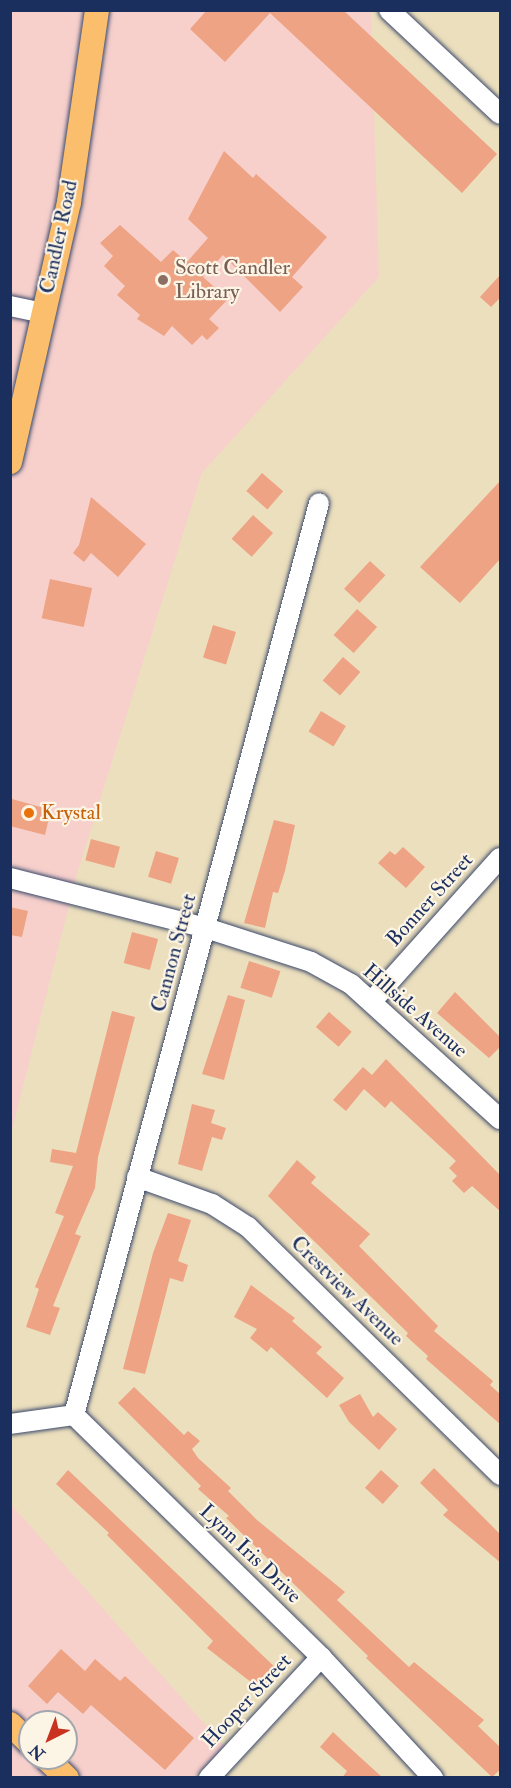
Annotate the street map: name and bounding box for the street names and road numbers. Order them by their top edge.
street label: Candler Road [35,178,83,296]
street label: Bonner Street [381,848,479,952]
street label: Cannon Street [146,891,202,1015]
street label: Hillside Avenue [357,959,473,1063]
street label: Crestview Avenue [285,1231,409,1351]
street label: Lynn Iris Drive [194,1499,306,1609]
street label: Hooper Street [197,1649,297,1753]

